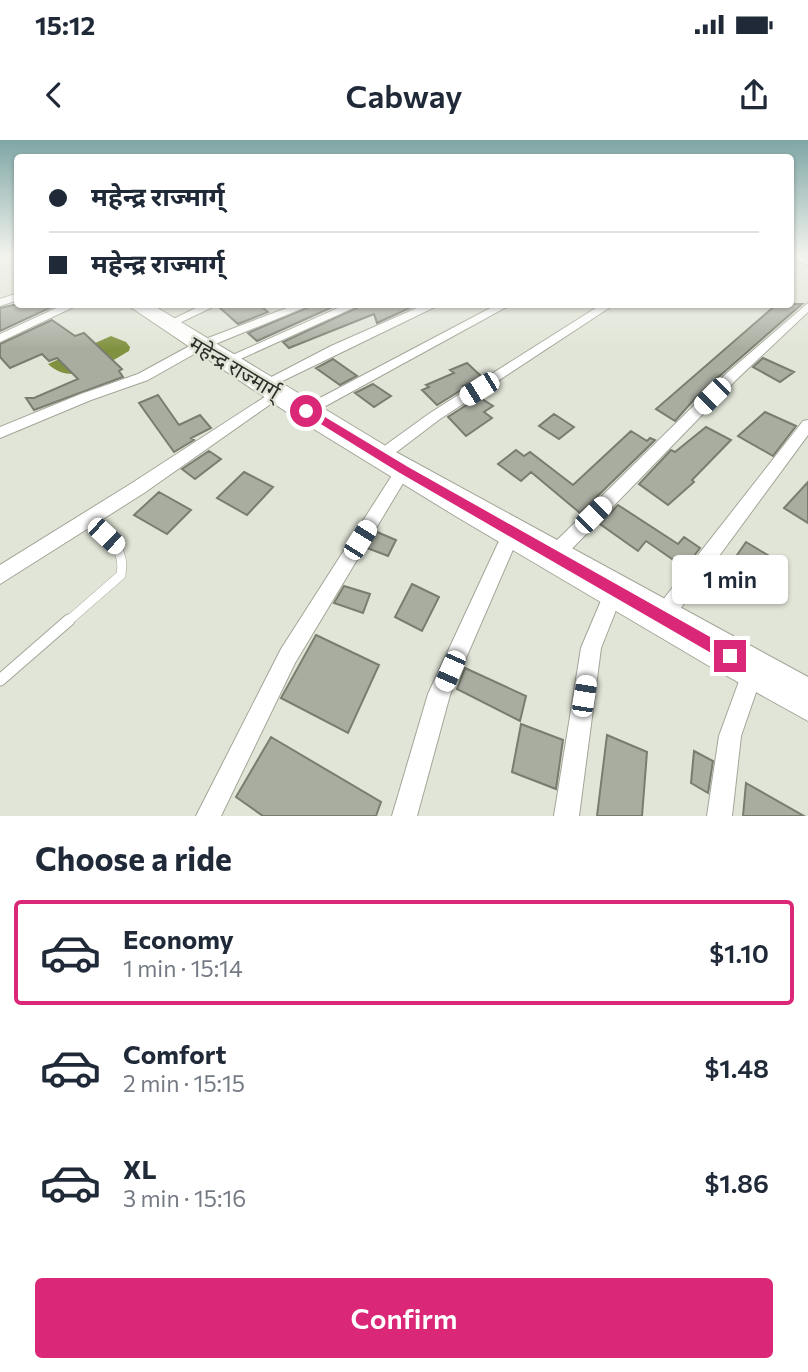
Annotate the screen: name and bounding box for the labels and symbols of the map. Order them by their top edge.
street label: महेन्द्र राज्मार्ग् [184,330,287,407]
car [456,369,503,409]
car [690,374,735,418]
route start [290,395,322,427]
car [571,493,616,537]
car [84,514,129,558]
car [340,517,381,563]
callout: 1 min [672,554,788,603]
route end [714,640,746,672]
car [432,648,469,694]
car [571,674,598,718]

